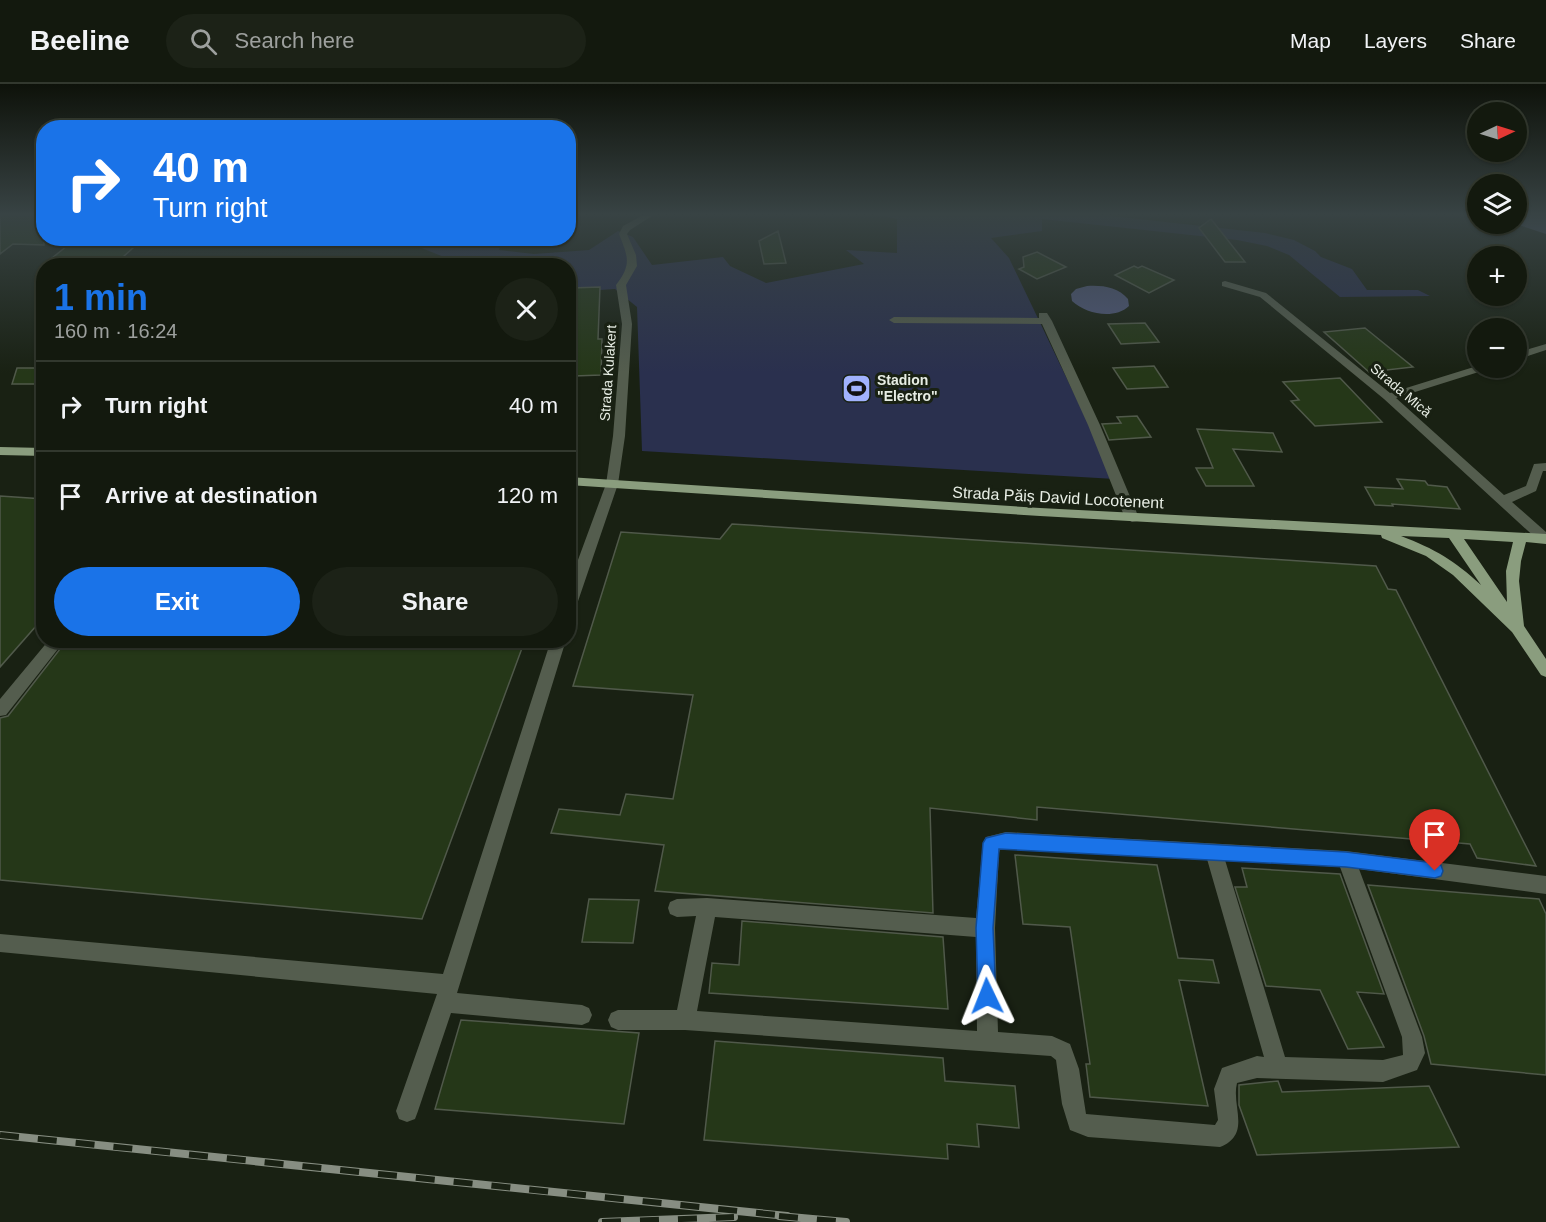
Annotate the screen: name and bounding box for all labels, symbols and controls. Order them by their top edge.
search box [166,14,586,68]
text: Beeline [30,25,130,56]
icon: search [187,25,220,58]
text: Search here [235,28,354,53]
text: Map [1290,29,1331,52]
text: Layers [1364,29,1427,52]
text: Share [1460,29,1516,52]
north arrow [1467,102,1527,162]
map controls [1467,102,1527,378]
icon: right [54,144,132,222]
text: 40 m [153,144,249,191]
button: layers [1467,174,1527,234]
text: Turn right [153,193,268,223]
button: + [1467,246,1527,306]
text: 1 min [54,277,148,318]
button: close [495,278,558,341]
button: − [1467,318,1527,378]
text: 160 m · 16:24 [54,320,177,342]
street label: Strada Kulakert [597,324,619,422]
street label: Strada Mică [1367,360,1435,420]
sports icon: Stadion "Electro" [840,372,872,404]
place label: Stadion "Electro" [877,372,938,404]
icon: right [54,390,87,423]
text: Turn right [105,393,207,418]
text: 40 m [509,393,558,418]
icon: arrive [54,480,87,513]
text: Arrive at destination [105,483,318,508]
text: 120 m [497,483,558,508]
street label: Strada Păiș David Locotenent [952,483,1165,512]
button: Exit [54,567,300,636]
button: Share [312,567,558,636]
pin [1409,809,1460,871]
icon: arrive [1418,818,1451,851]
position arrow [955,964,1019,1028]

